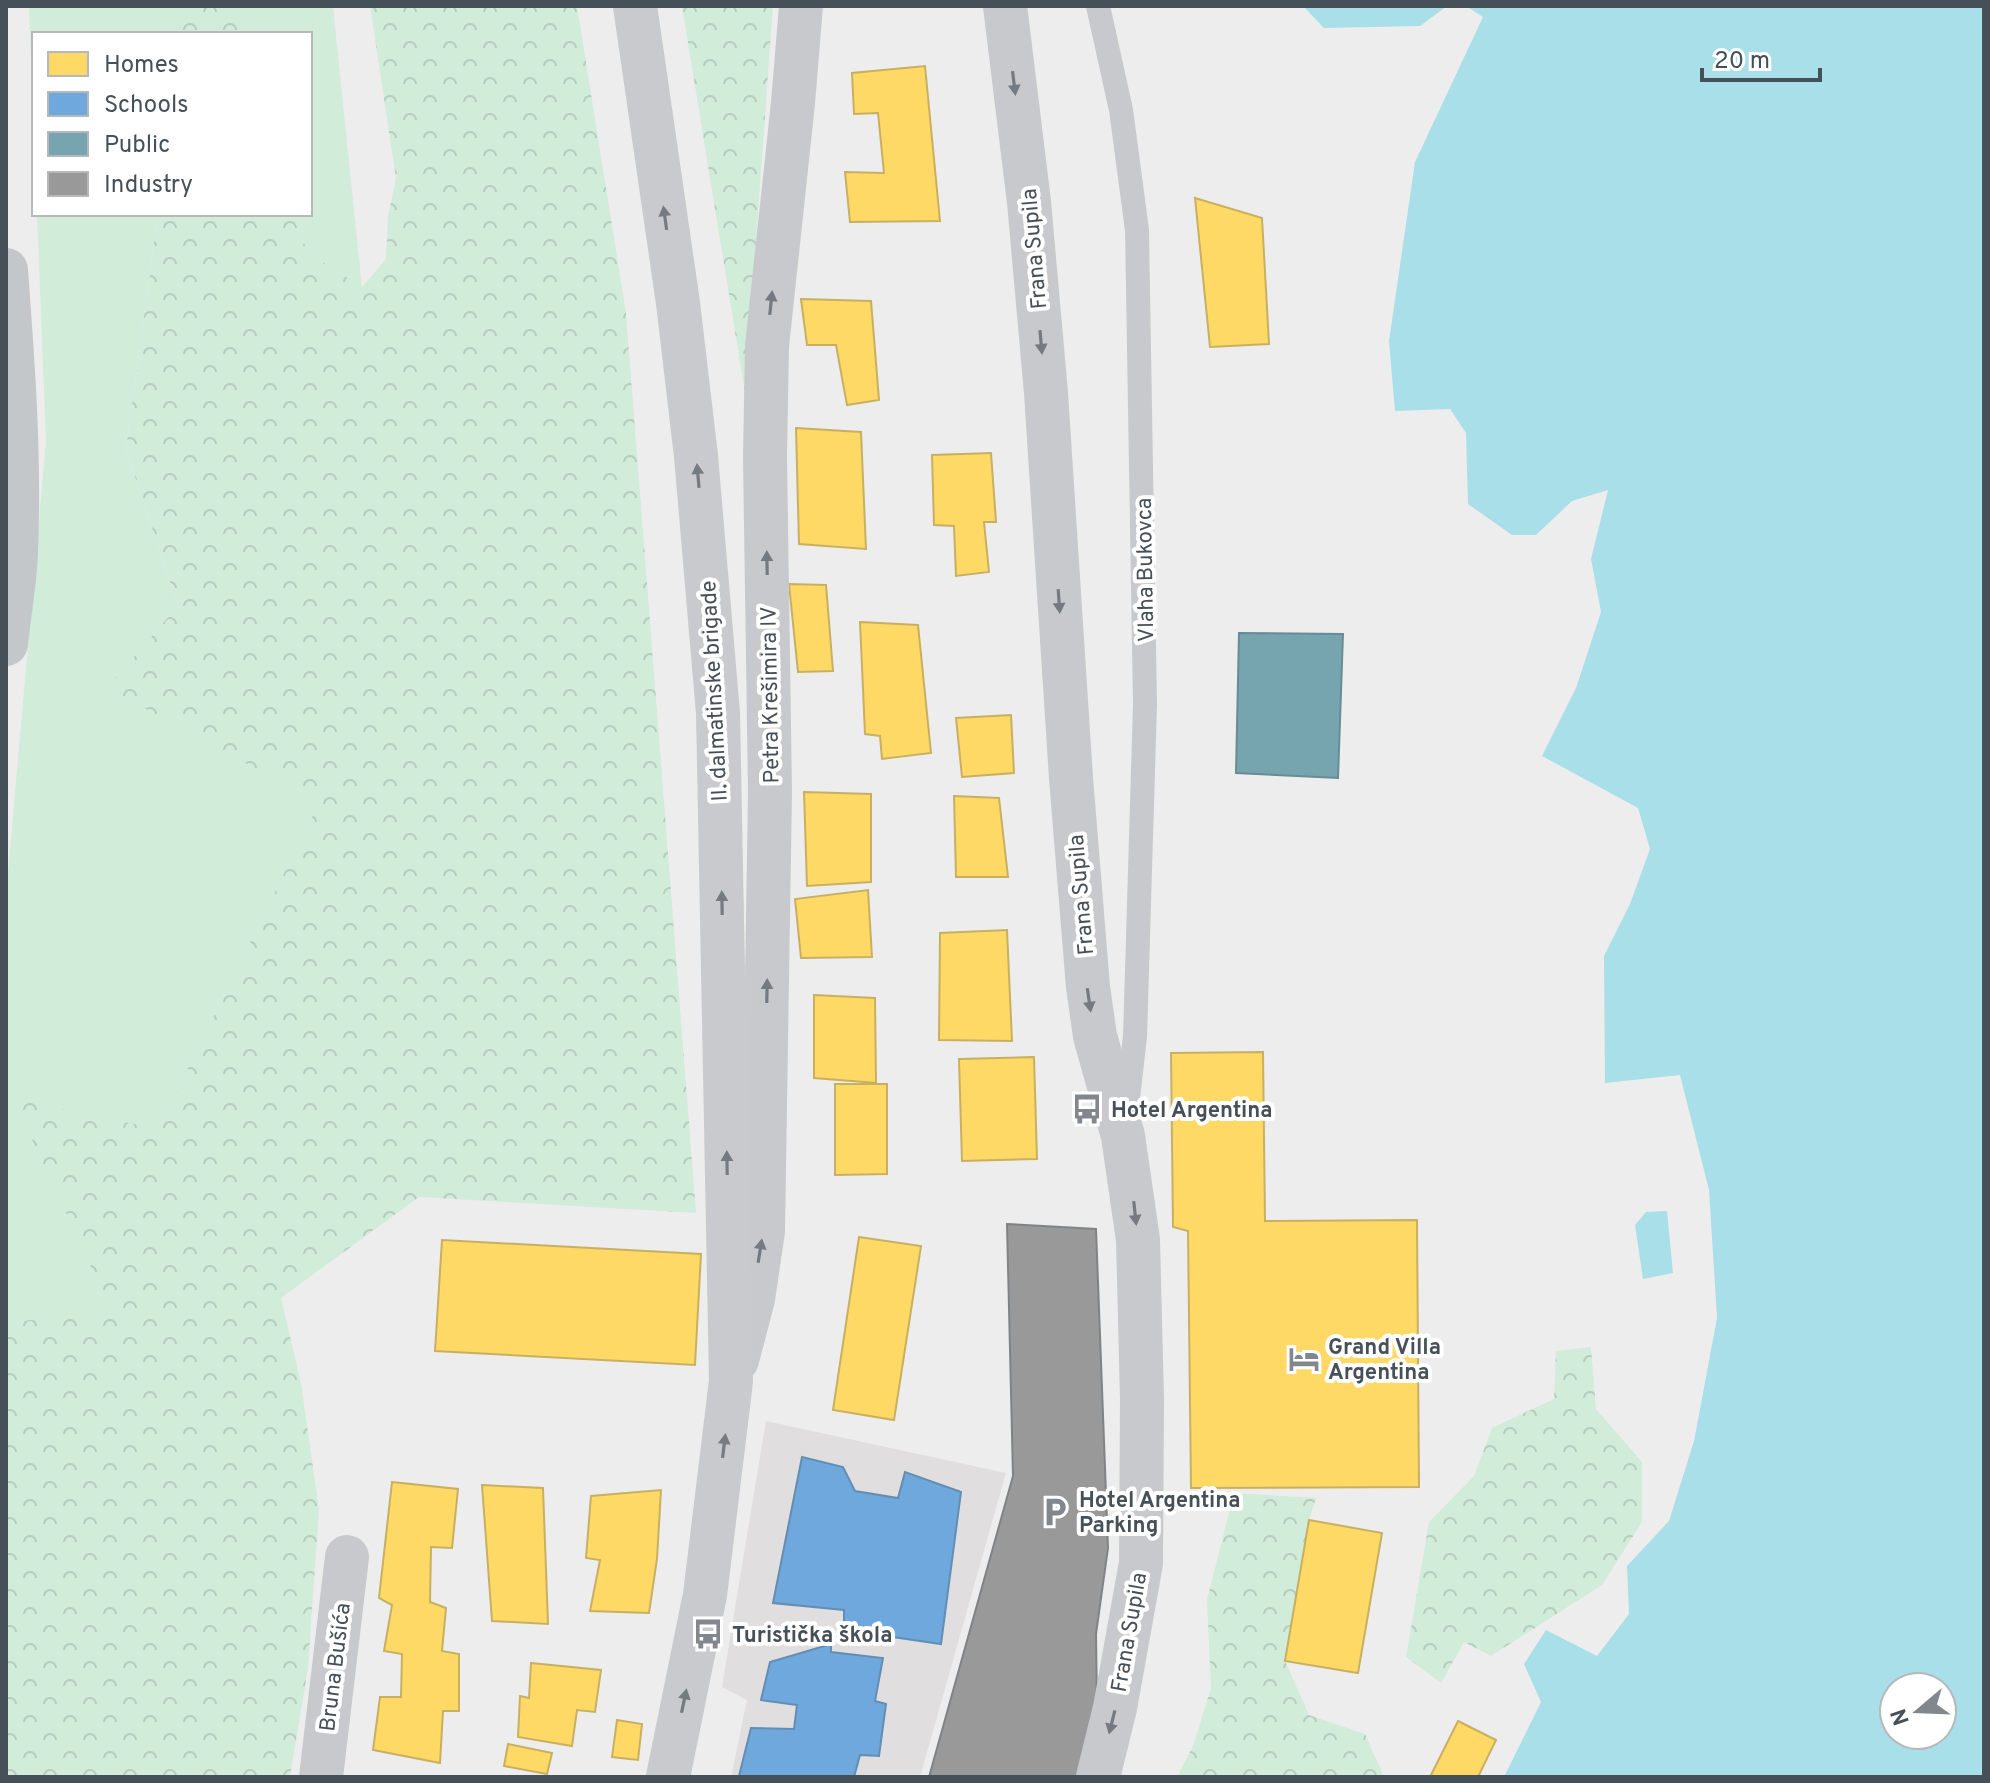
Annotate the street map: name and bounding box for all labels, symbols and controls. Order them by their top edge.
legend [32,32,312,216]
scale bar [1702,32,1820,82]
text: 20 m [1714,47,1770,77]
text: Homes [104,51,179,81]
one-way arrow [1008,71,1021,96]
text: Schools [104,91,189,121]
text: Public [104,131,170,161]
text: Industry [104,171,193,201]
street label: Frana Supila [1017,187,1054,310]
one-way arrow [658,206,671,231]
one-way arrow [765,290,778,315]
one-way arrow [1035,330,1048,355]
one-way arrow [691,463,704,488]
street label: Vlaha Bukovca [1132,498,1161,642]
one-way arrow [761,550,773,575]
street label: II. dalmatinske brigade [696,580,735,802]
one-way arrow [1053,589,1066,614]
street label: Petra Krešimira IV [756,606,787,784]
street label: Frana Supila [1064,833,1101,956]
one-way arrow [716,890,728,915]
one-way arrow [761,978,773,1003]
one-way arrow [1083,988,1096,1013]
bus stop icon: Hotel Argentina [1070,1092,1104,1126]
place label: Hotel Argentina [1111,1098,1273,1125]
one-way arrow [720,1150,733,1175]
one-way arrow [1128,1201,1141,1226]
one-way arrow [755,1238,767,1263]
place label: Grand Villa Argentina [1328,1335,1441,1387]
hotel icon: Grand Villa Argentina [1287,1342,1321,1376]
one-way arrow [717,1433,730,1458]
place label: Hotel Argentina Parking [1079,1488,1241,1540]
parking icon: Hotel Argentina Parking [1038,1495,1072,1529]
street label: Frana Supila [1107,1571,1154,1694]
street label: Bruna Bušića [315,1601,358,1733]
bus stop icon: Turistička škola [691,1617,725,1651]
place label: Turistička škola [732,1623,892,1650]
north arrow [1878,1671,1958,1751]
one-way arrow [678,1688,691,1713]
text: N [1886,1705,1917,1729]
one-way arrow [1105,1709,1117,1734]

